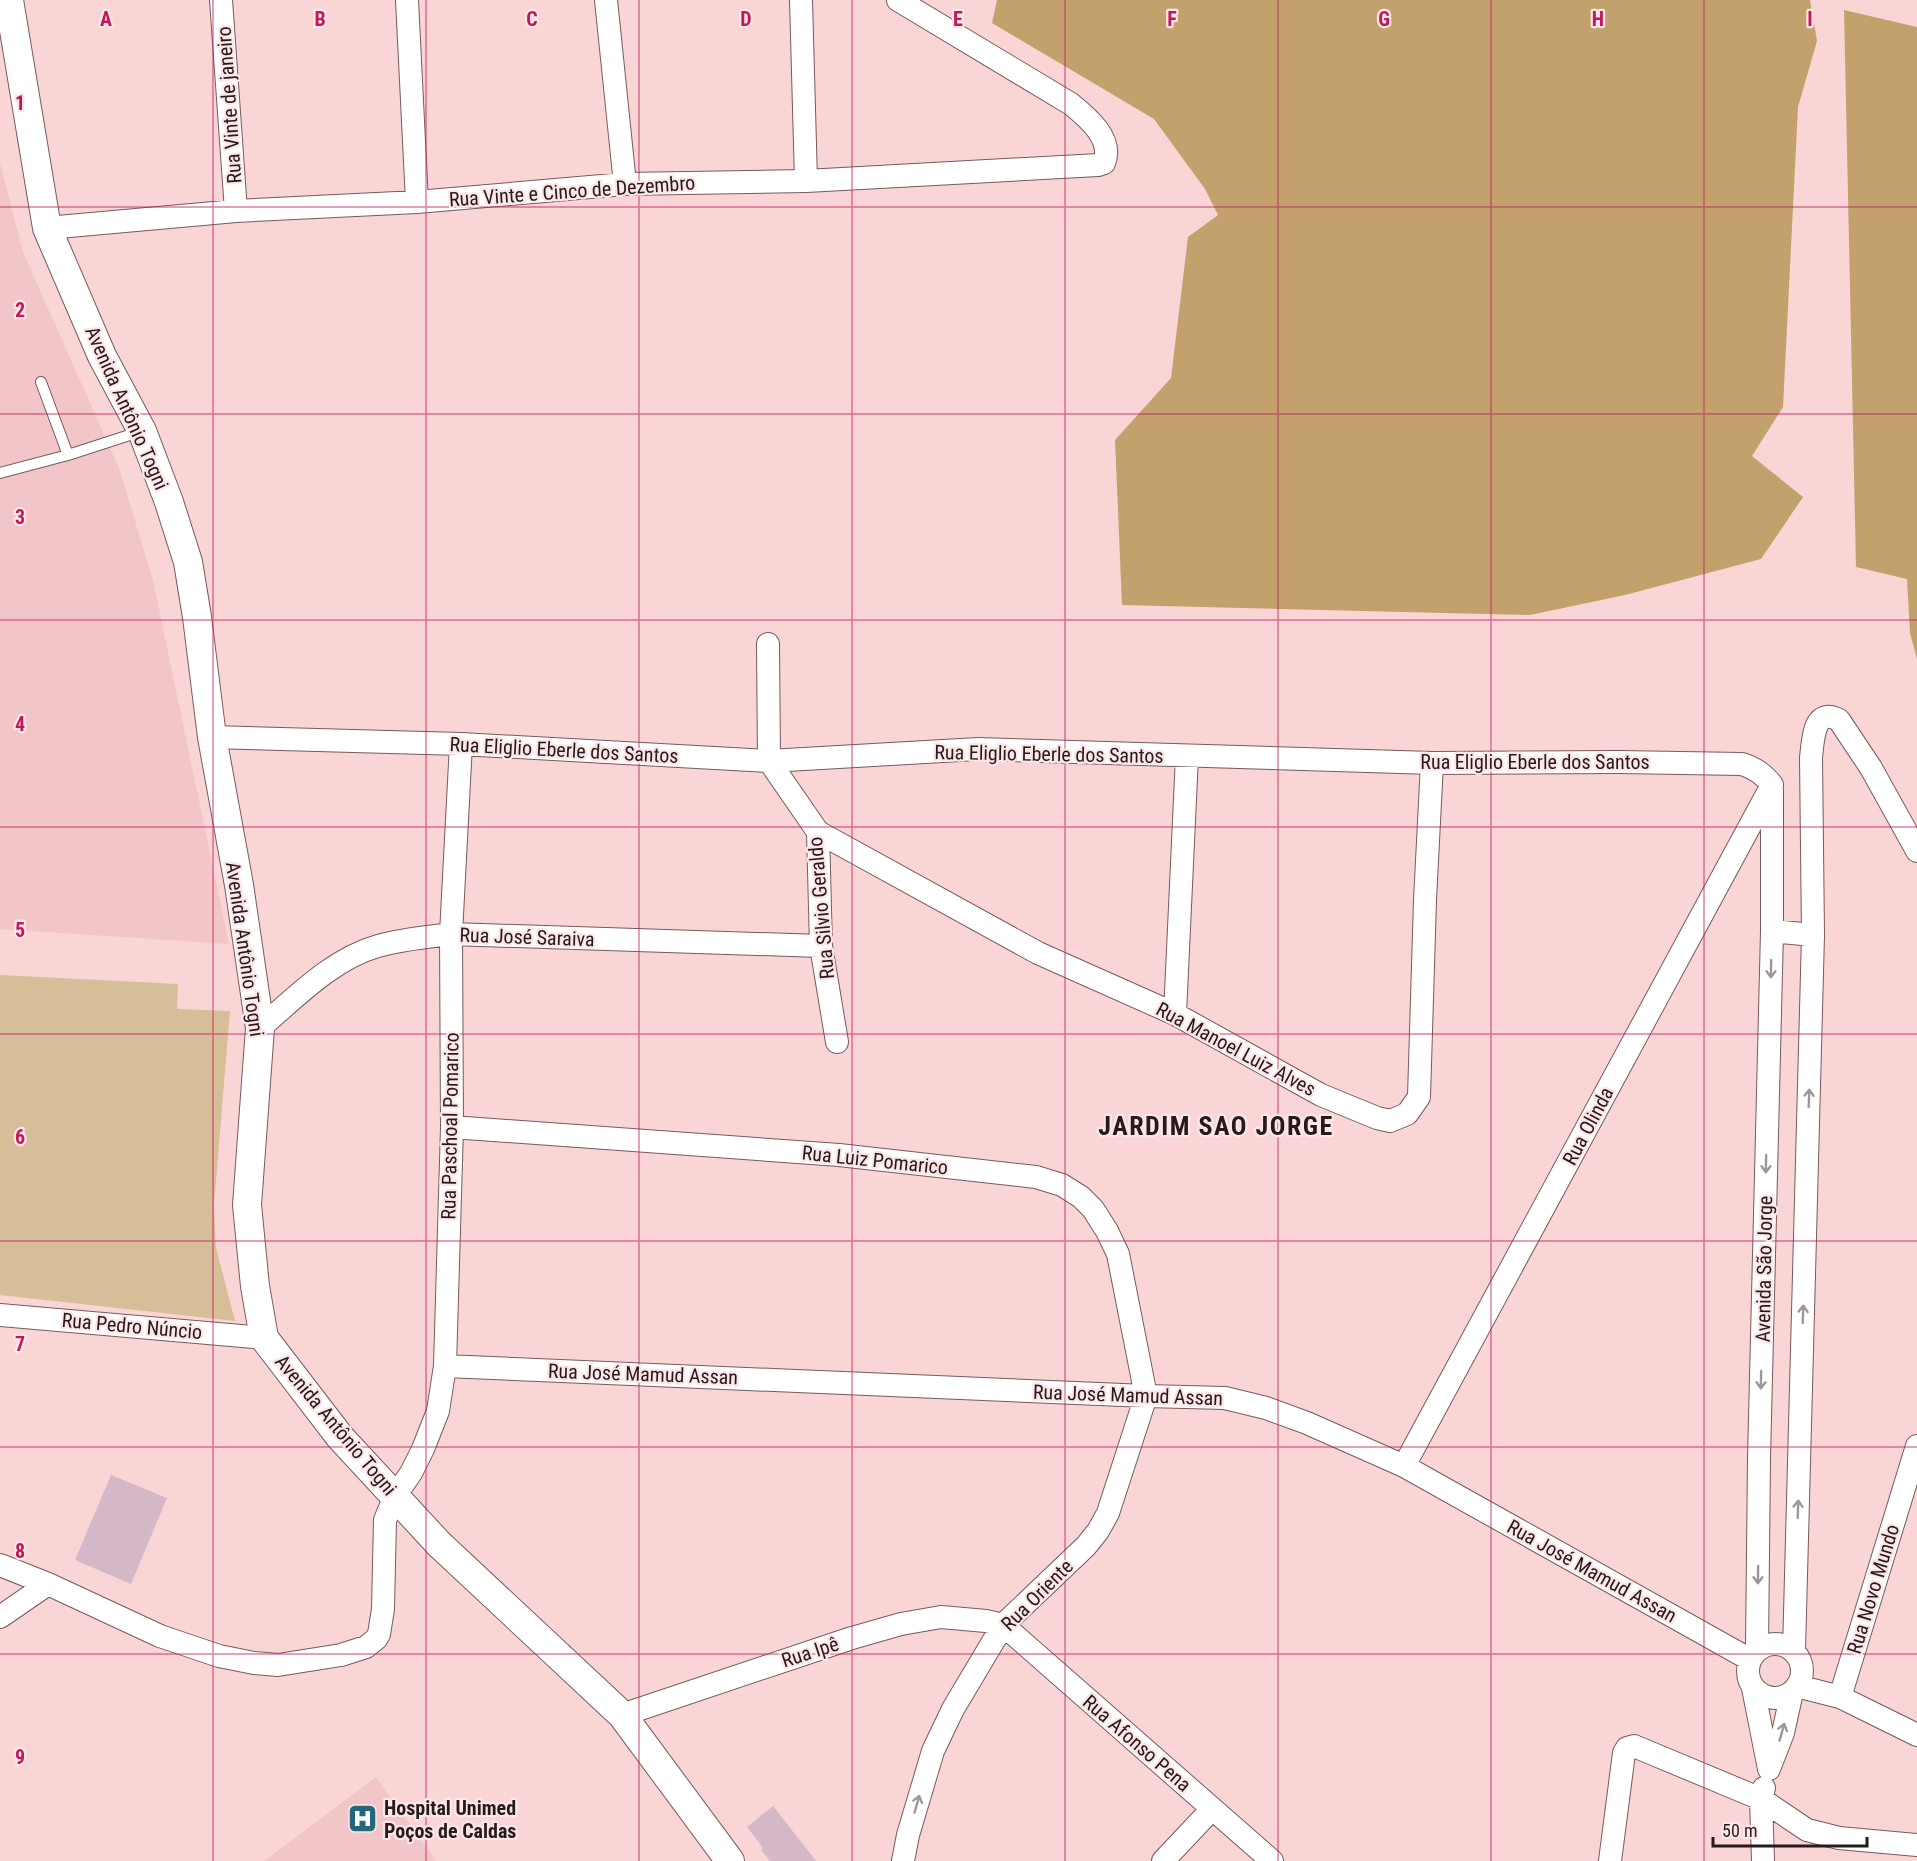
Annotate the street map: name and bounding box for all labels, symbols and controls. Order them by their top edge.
text: A [100,7,112,31]
text: B [314,7,326,31]
text: C [526,7,538,31]
text: D [740,7,752,31]
text: E [953,7,963,31]
text: F [1167,7,1177,31]
text: G [1378,7,1390,31]
text: H [1592,7,1604,31]
text: I [1807,7,1813,31]
street label: Rua Vinte de janeiro [212,26,246,184]
text: 1 [15,91,25,115]
street label: Rua Vinte e Cinco de Dezembro [448,170,696,212]
text: 2 [15,298,25,322]
street label: Avenida Antônio Togni [80,323,174,493]
text: 3 [15,505,25,529]
text: 4 [15,712,25,736]
street label: Rua Eliglio Eberle dos Santos [449,732,679,768]
street label: Rua Eliglio Eberle dos Santos [934,740,1164,768]
street label: Rua Eliglio Eberle dos Santos [1420,750,1650,774]
street label: Rua Silvio Geraldo [803,836,839,980]
street label: Avenida Antônio Togni [221,860,269,1038]
text: 5 [15,918,25,942]
street label: Rua José Saraiva [459,923,595,951]
one-way arrow [1765,959,1777,979]
street label: Rua Manoel Luiz Alves [1152,997,1320,1101]
street label: Rua Paschoal Pomarico [436,1032,464,1220]
street label: Rua Olinda [1557,1083,1619,1169]
one-way arrow [1803,1088,1815,1108]
district label: JARDIM SAO JORGE [1098,1111,1334,1141]
text: 6 [15,1125,25,1149]
street label: Rua Luiz Pomarico [801,1140,949,1180]
one-way arrow [1760,1154,1772,1174]
street label: Avenida São Jorge [1751,1195,1777,1343]
one-way arrow [1797,1304,1809,1324]
street label: Rua Pedro Núncio [61,1308,203,1344]
text: 7 [15,1332,25,1356]
street label: Avenida Antônio Togni [270,1350,402,1500]
street label: Rua José Mamud Assan [548,1359,738,1389]
one-way arrow [1755,1370,1767,1390]
street label: Rua José Mamud Assan [1033,1380,1223,1410]
one-way arrow [1792,1499,1803,1519]
street label: Rua José Mamud Assan [1503,1514,1681,1628]
street label: Rua Novo Mundo [1842,1521,1904,1657]
text: 8 [15,1539,25,1563]
street label: Rua Oriente [996,1554,1078,1636]
one-way arrow [1752,1565,1764,1585]
street label: Rua Ipê [778,1632,842,1672]
street label: Rua Afonso Pena [1078,1690,1196,1796]
one-way arrow [1777,1723,1788,1742]
text: 9 [15,1745,25,1769]
one-way arrow [912,1795,923,1814]
place label: Hospital Unimed Poços de Caldas [384,1796,516,1843]
hospital icon: Hospital Unimed Poços de Caldas [347,1803,379,1835]
scale bar [1713,1810,1868,1848]
text: 50 m [1722,1820,1757,1841]

